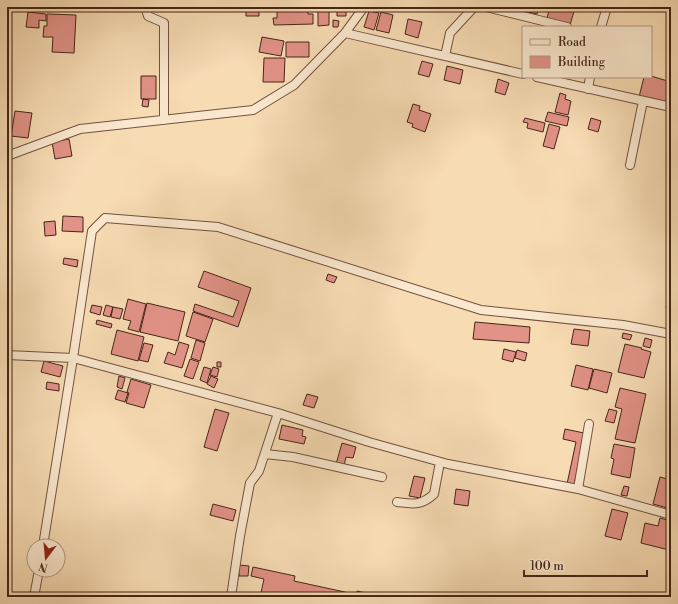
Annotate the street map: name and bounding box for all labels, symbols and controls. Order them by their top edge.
legend [522,26,652,78]
text: Road [558,35,586,50]
text: Building [557,55,606,70]
north arrow [26,538,66,578]
scale bar [524,552,647,578]
text: N [37,559,50,575]
text: 100 m [530,559,564,574]

